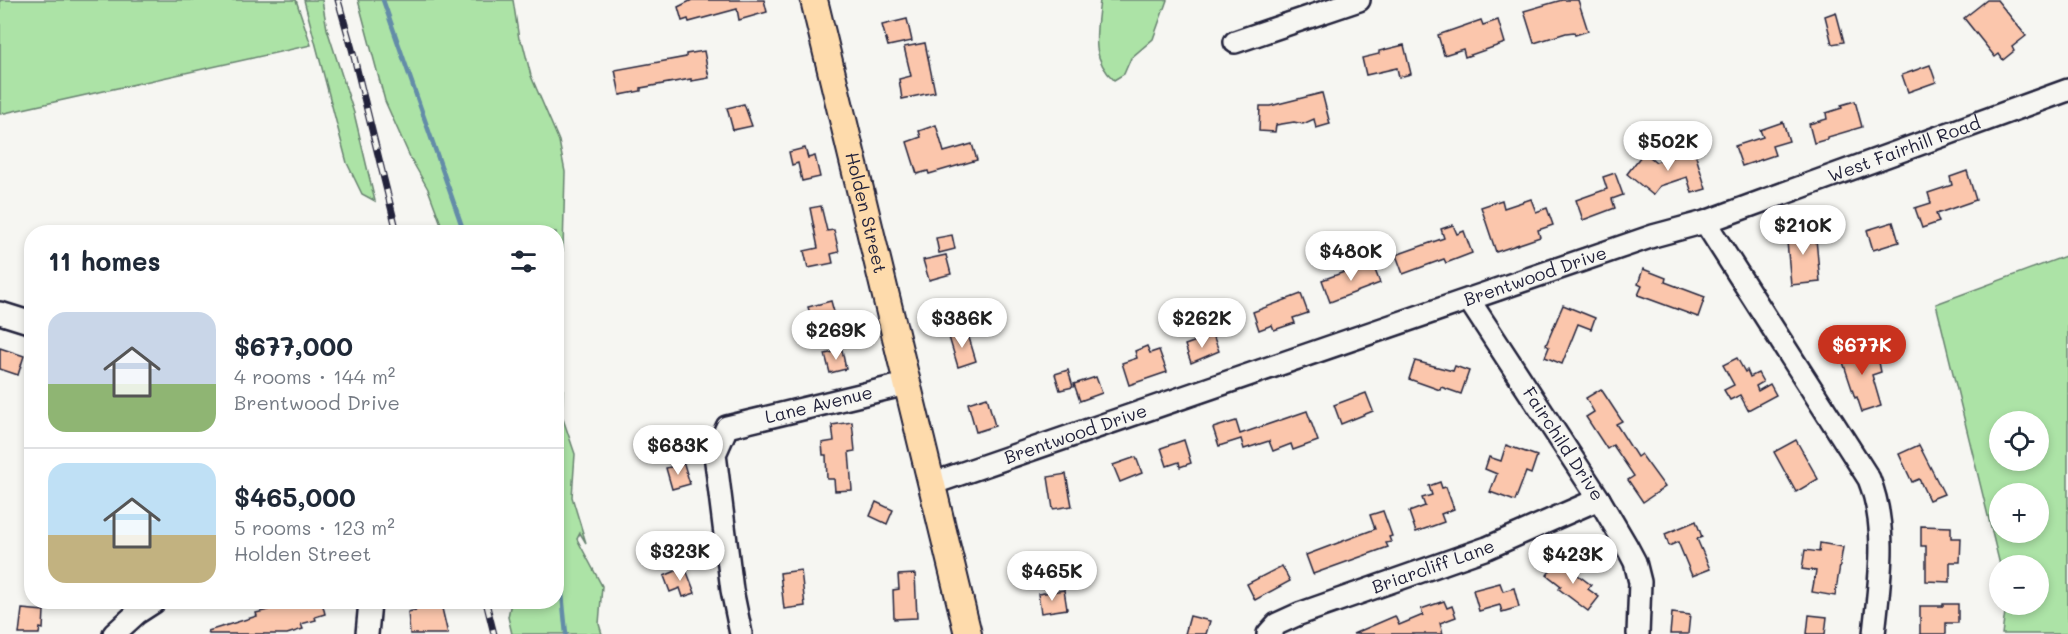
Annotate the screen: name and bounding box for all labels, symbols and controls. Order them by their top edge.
street label: West Fairhill Road [1824,110,1983,187]
pin: $502K [1626,121,1710,172]
text: $502K [1637,127,1699,153]
street label: Holden Street [840,150,893,276]
pin: $210K [1761,205,1845,256]
text: $210K [1774,211,1832,237]
pin: $480K [1309,231,1393,282]
text: $480K [1319,237,1383,263]
street label: Brentwood Drive [1460,240,1610,311]
text: 11 homes [48,244,161,278]
icon: filters [507,245,540,278]
pin: $386K [920,298,1004,349]
pin: $262K [1160,298,1244,349]
text: $386K [931,304,993,330]
text: $262K [1172,304,1232,330]
pin: $269K [794,310,878,361]
text: $269K [806,316,866,342]
pin: $677K [1820,325,1904,376]
text: $677,000 [234,329,353,363]
text: $677K [1832,331,1892,357]
icon: home [96,336,168,408]
text: 4 rooms · 144 m² [234,363,395,389]
street label: Lane Avenue [762,379,875,428]
street label: Fairchild Drive [1518,382,1610,505]
text: Brentwood Drive [234,389,400,415]
street label: Brentwood Drive [1001,398,1150,469]
map controls [1989,411,2049,615]
button: locate [1989,411,2049,471]
pin: $683K [636,425,720,476]
text: $683K [647,431,709,457]
text: $465,000 [234,480,356,514]
button: + [1989,483,2049,543]
icon: home [96,487,168,559]
text: 5 rooms · 123 m² [234,514,395,540]
pin: $323K [638,531,722,582]
street label: Briarcliff Lane [1369,533,1498,598]
pin: $423K [1531,534,1615,585]
text: $323K [650,537,710,563]
text: Holden Street [234,540,371,566]
text: $423K [1542,540,1604,566]
pin: $465K [1010,551,1094,602]
button: − [1989,555,2049,615]
text: $465K [1021,557,1083,583]

